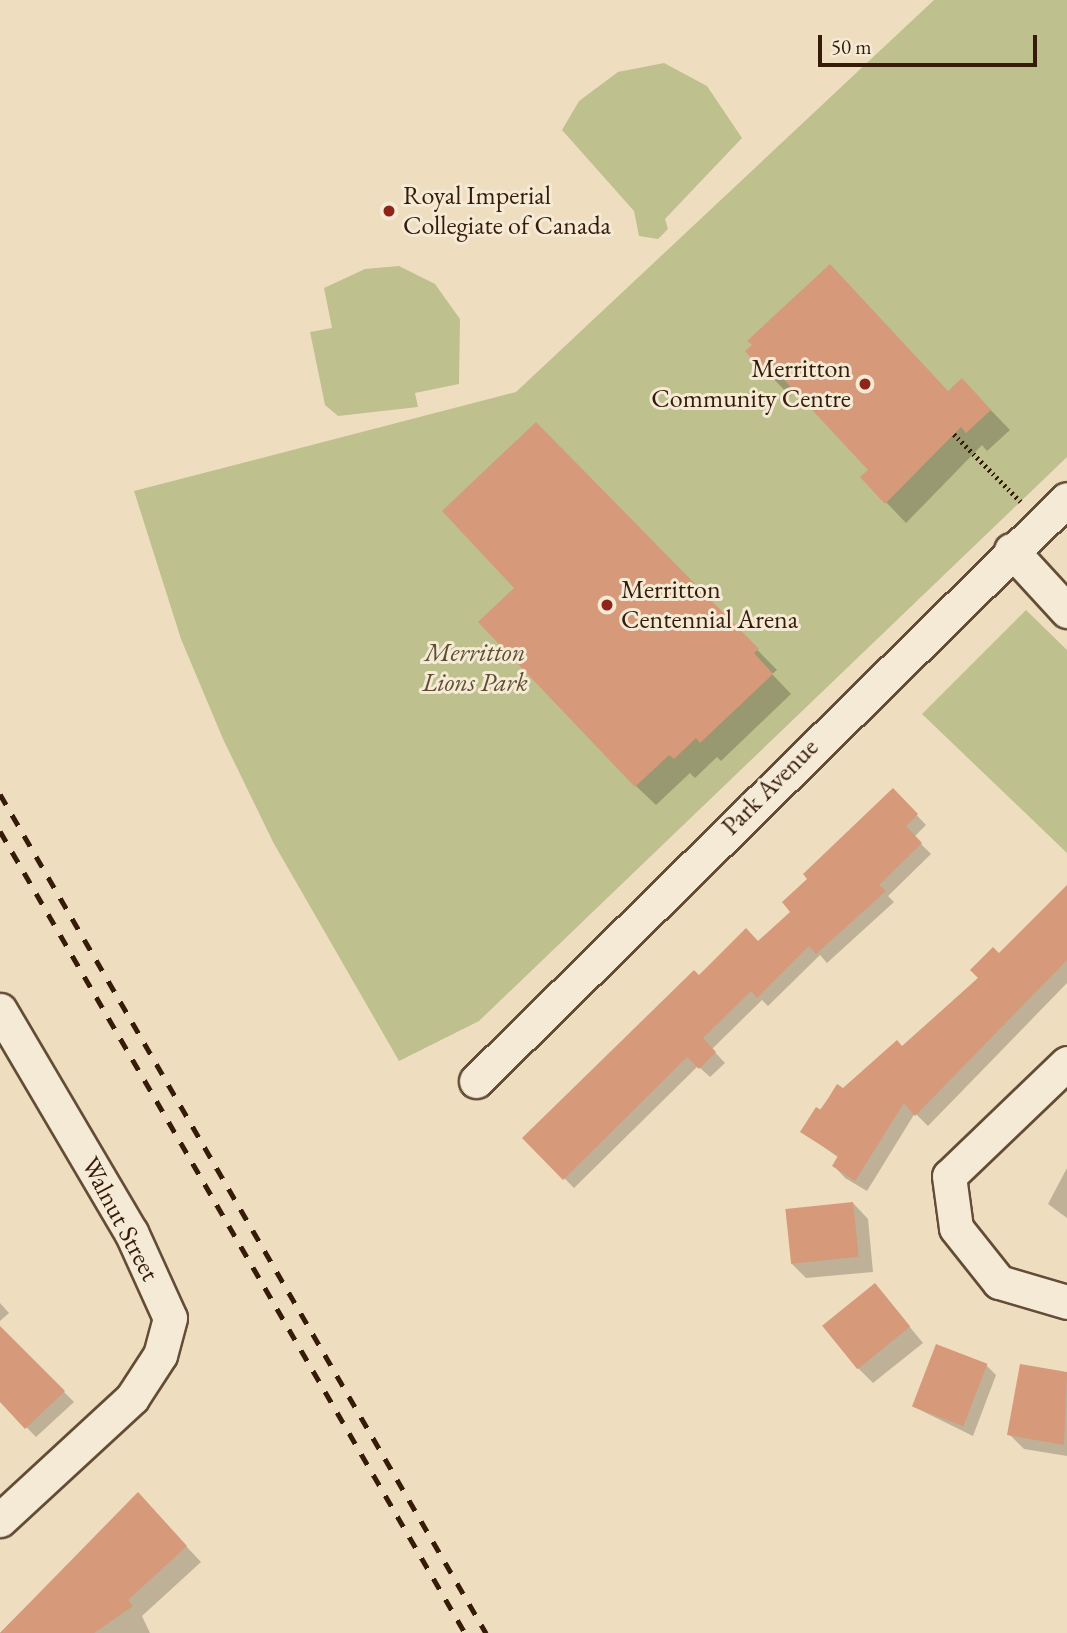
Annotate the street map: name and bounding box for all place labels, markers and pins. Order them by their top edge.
place label: Royal Imperial Collegiate of Canada [403,180,611,242]
marker: Royal Imperial Collegiate of Canada [381,203,397,219]
place label: Merritton Community Centre [651,353,851,414]
marker: Merritton Community Centre [857,376,873,392]
place label: Merritton Centennial Arena [621,574,798,636]
marker: Merritton Centennial Arena [599,597,615,613]

